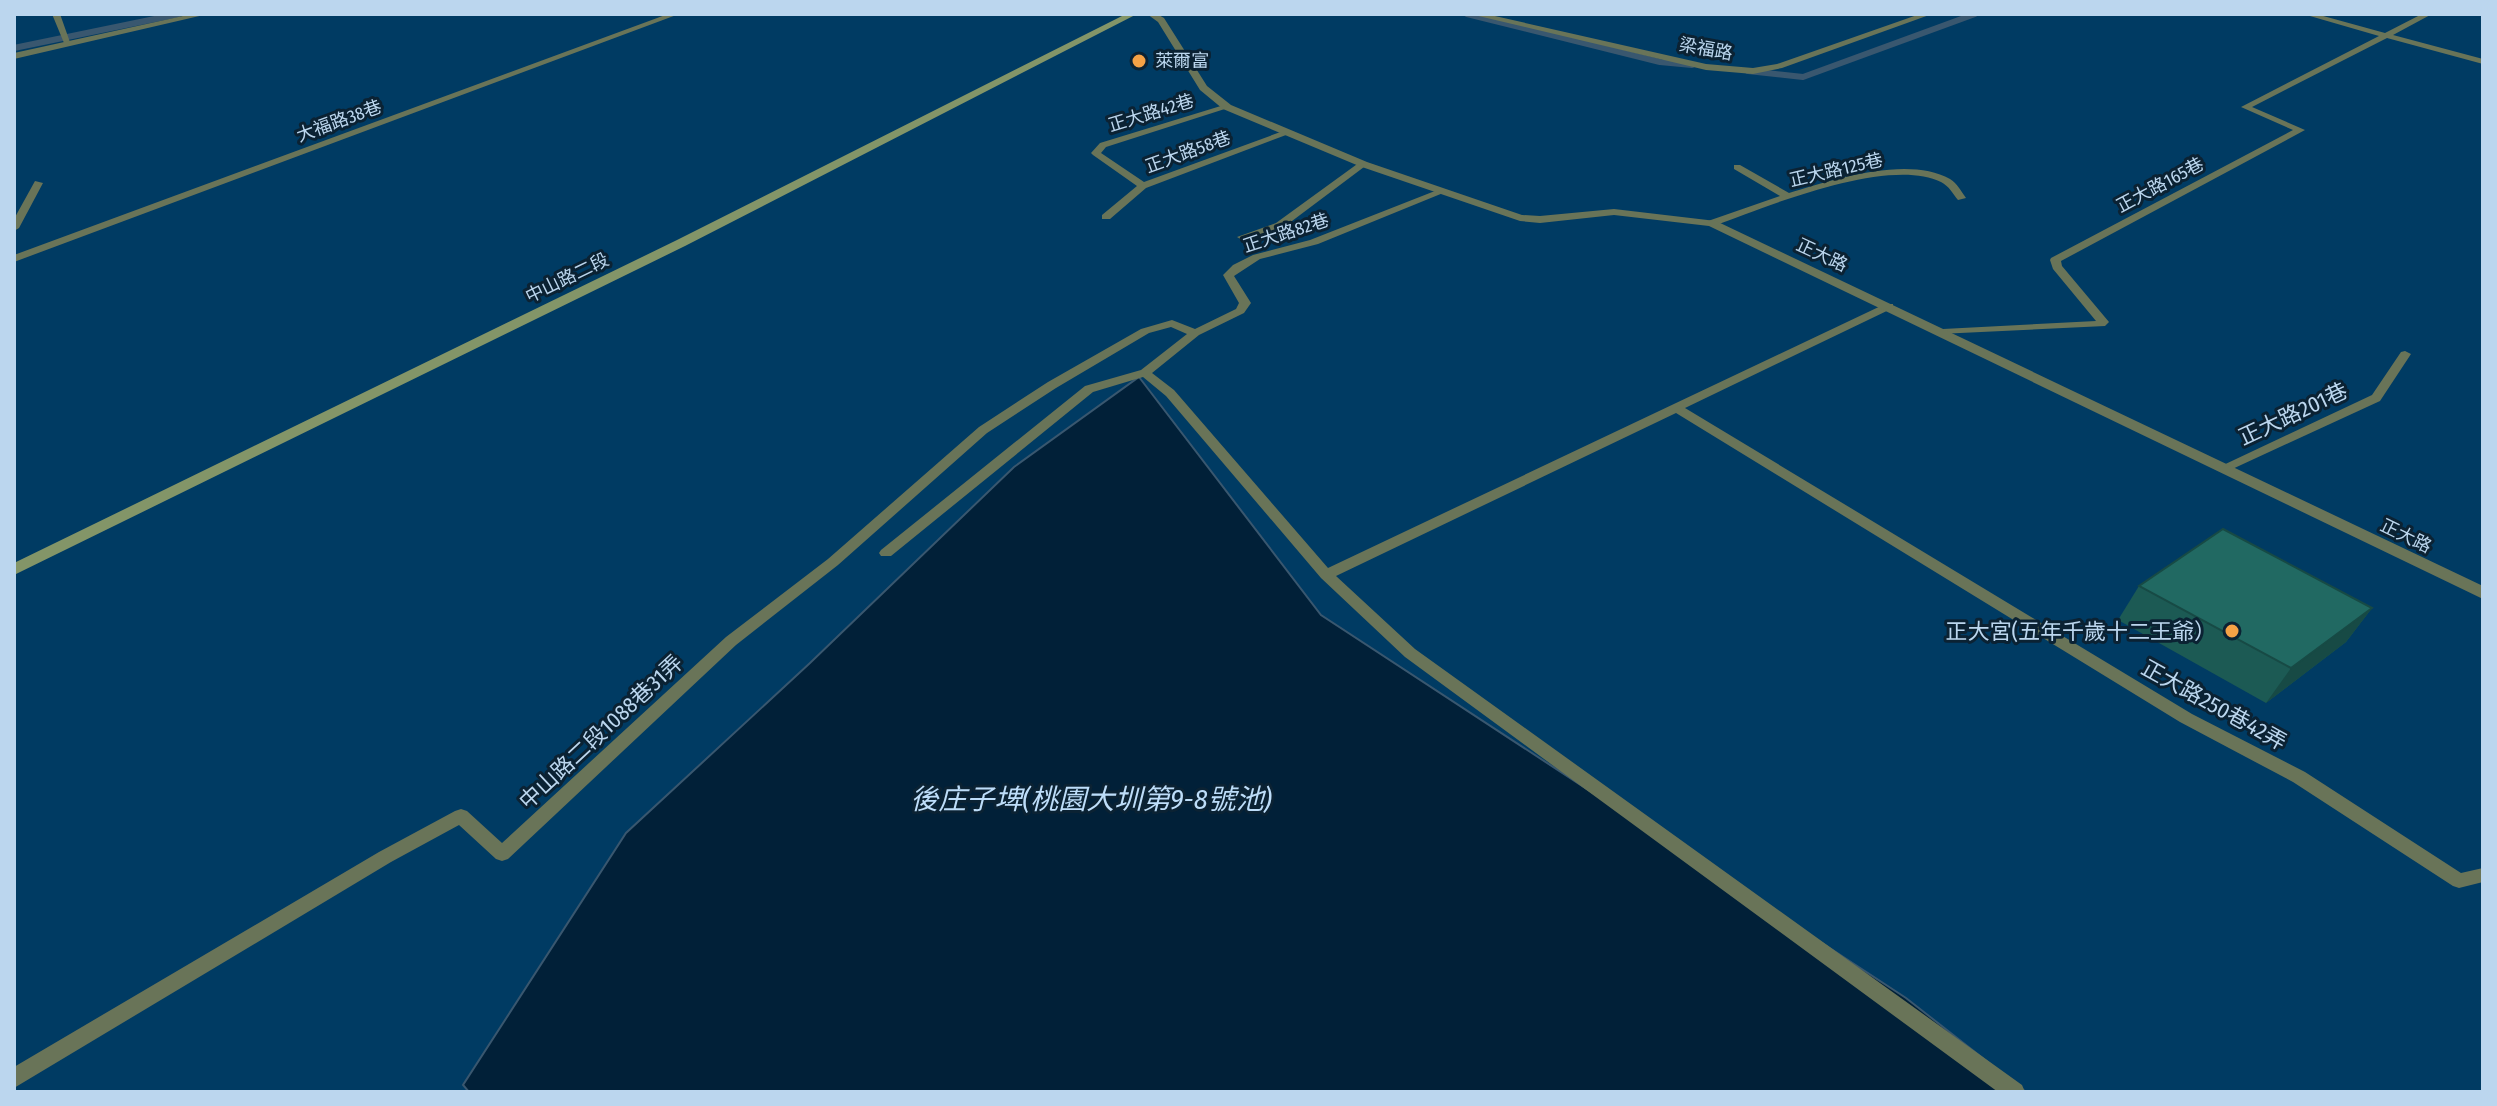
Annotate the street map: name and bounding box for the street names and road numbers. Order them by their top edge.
street label: 梁福路 [1678,33,1734,65]
street label: 正大路42巷 [1106,90,1196,136]
street label: 大福路38巷 [293,95,385,147]
street label: 正大路58巷 [1142,126,1234,178]
street label: 正大路125巷 [1787,149,1885,191]
street label: 正大路165巷 [2112,153,2208,217]
street label: 正大路82巷 [1240,209,1332,257]
street label: 正大路 [1793,234,1851,276]
street label: 中山路二段 [522,248,612,308]
street label: 正大路201巷 [2234,377,2352,451]
street label: 正大路 [2377,514,2435,558]
street label: 中山路二段1088巷31弄 [514,649,688,815]
street label: 正大路250巷42弄 [2137,654,2291,756]

